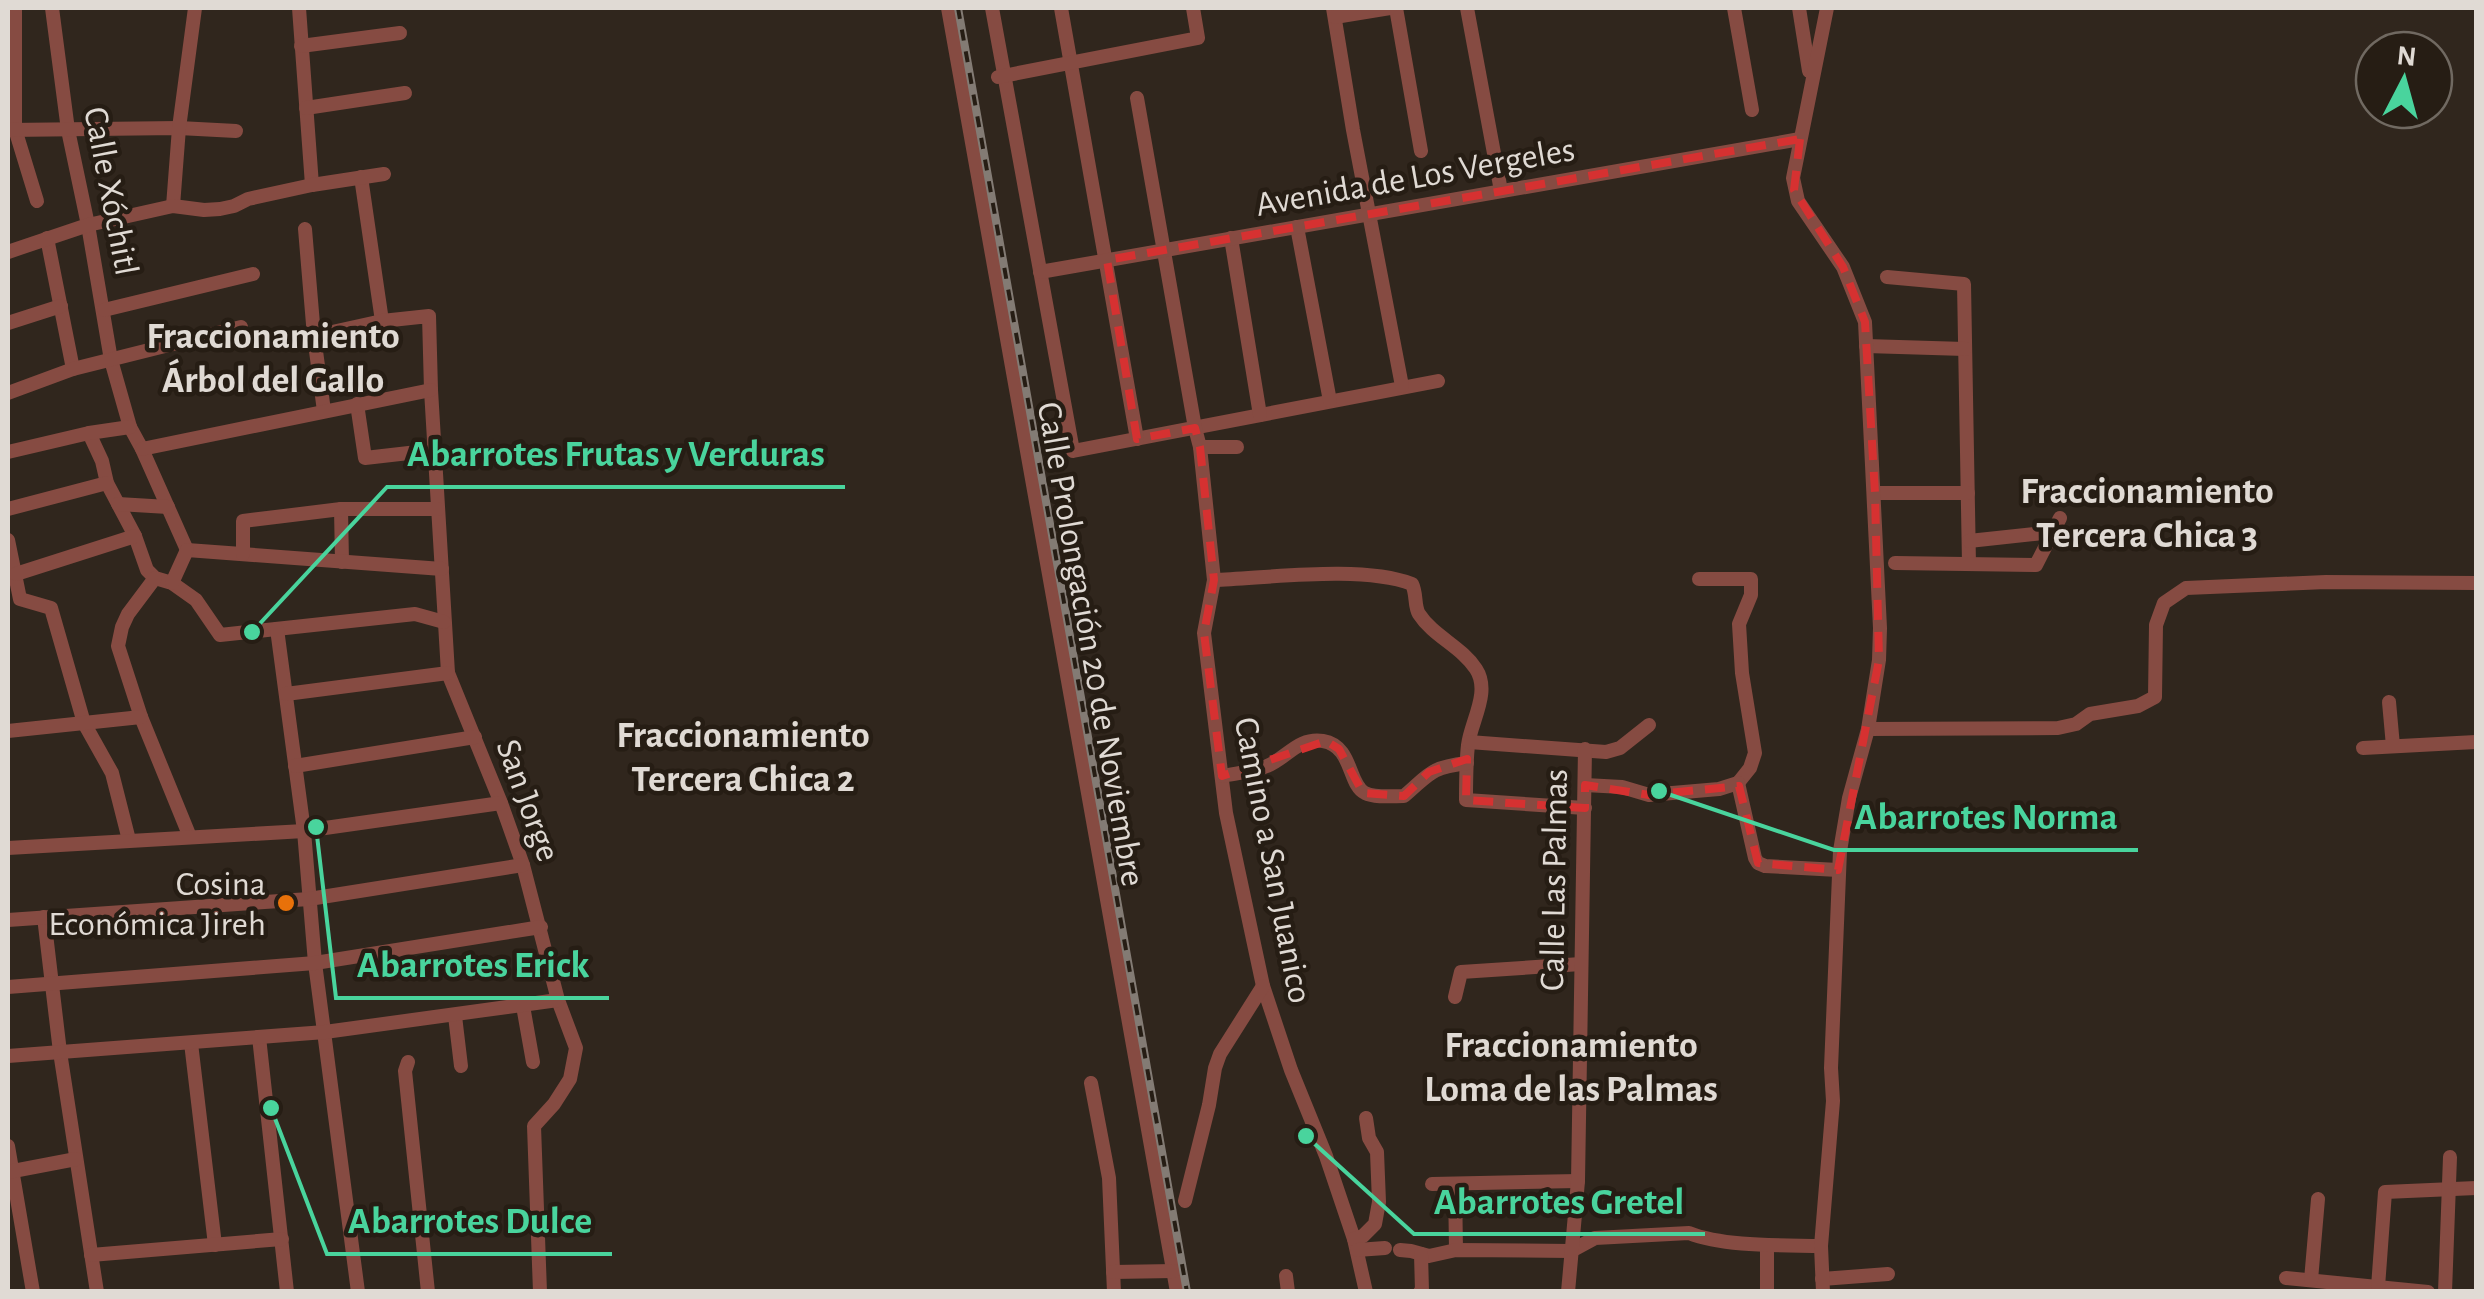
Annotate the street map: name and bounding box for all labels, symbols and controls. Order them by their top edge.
north arrow [2354,30,2454,130]
text: N [2395,42,2418,72]
street label: Calle Xóchitl [77,104,144,278]
street label: Avenida de Los Vergeles [1253,132,1577,223]
district label: Fraccionamiento Árbol del Gallo [146,318,400,400]
street label: Calle Prolongación 20 de Noviembre [1031,399,1150,889]
callout: Abarrotes Frutas y Verduras [387,419,845,487]
text: Abarrotes Frutas y Verduras [407,436,825,474]
district label: Fraccionamiento Tercera Chica 3 [2020,473,2274,555]
street label: Camino a San Juanico [1228,714,1317,1006]
district label: Fraccionamiento Tercera Chica 2 [616,717,870,799]
street label: San Jorge [489,735,566,866]
street label: Calle Las Palmas [1535,769,1574,991]
callout: Abarrotes Norma [1834,782,2138,850]
text: Abarrotes Norma [1854,799,2118,837]
place label: Cosina Económica Jireh [48,867,266,942]
marker: Cosina Económica Jireh [275,892,297,914]
callout: Abarrotes Erick [336,930,609,998]
text: Abarrotes Erick [357,947,589,985]
district label: Fraccionamiento Loma de las Palmas [1424,1027,1718,1109]
callout: Abarrotes Gretel [1414,1166,1705,1234]
text: Abarrotes Gretel [1434,1184,1684,1222]
callout: Abarrotes Dulce [327,1186,612,1254]
text: Abarrotes Dulce [348,1203,592,1241]

